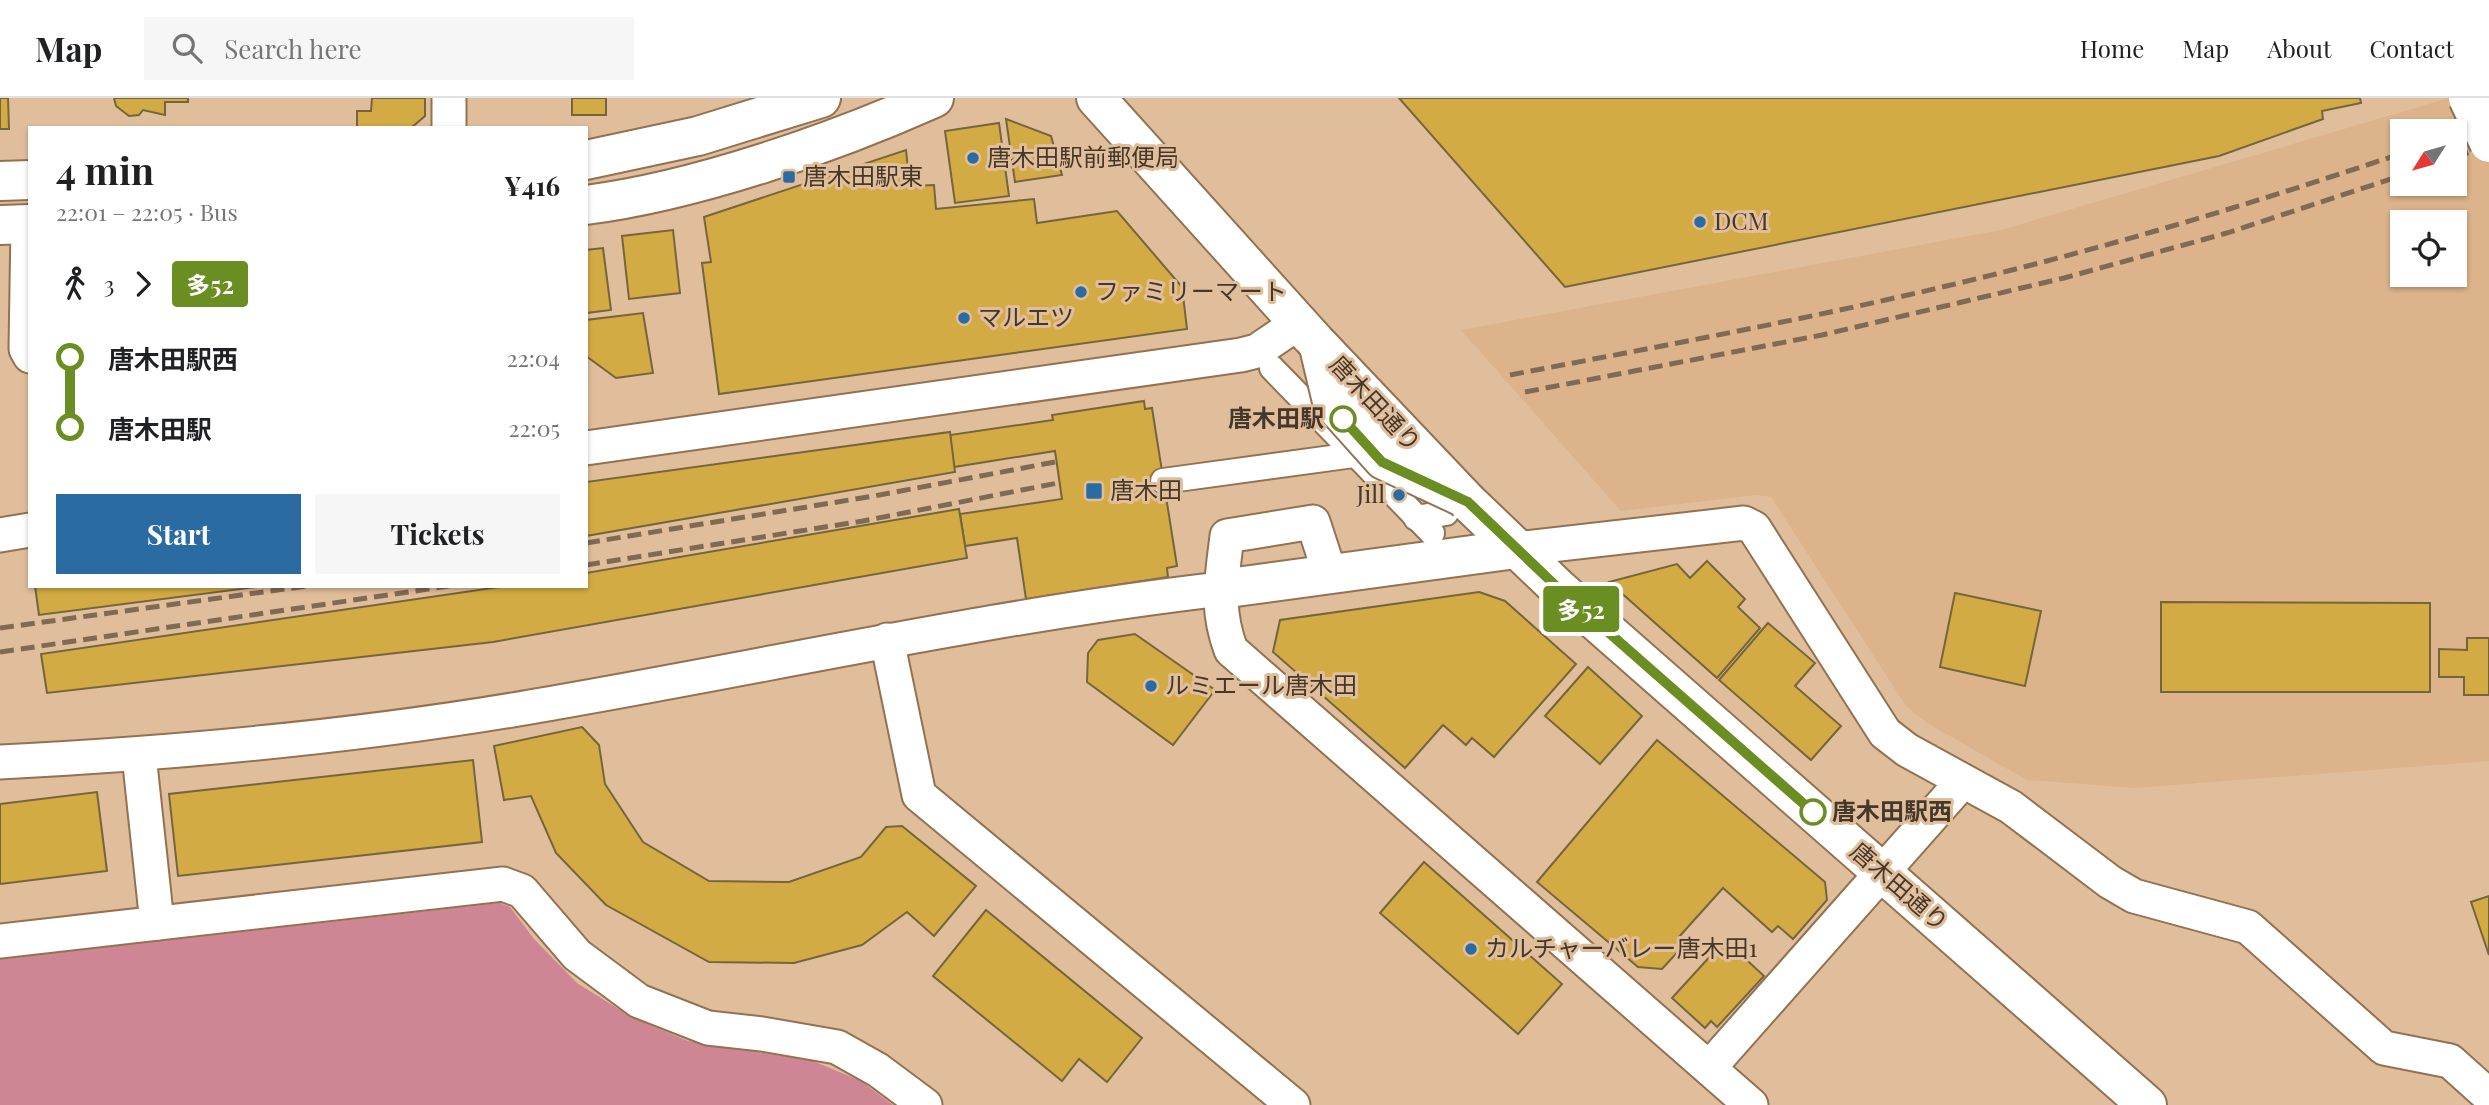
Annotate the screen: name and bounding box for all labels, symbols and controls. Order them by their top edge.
search box [144,17,634,80]
text: Map [35,26,102,70]
icon: search [168,29,206,67]
text: Search here [224,31,362,66]
text: Home [2080,32,2144,64]
text: Map [2182,32,2229,64]
text: About [2267,32,2331,64]
text: Contact [2369,32,2454,64]
north arrow [2390,119,2468,196]
map controls [2390,119,2467,287]
place label: 唐木田駅前郵便局 [987,140,1179,172]
text: 4 min [56,144,154,195]
marker: 唐木田駅前郵便局 [965,150,981,166]
place label: 唐木田駅東 [803,159,923,191]
text: ¥416 [504,168,560,203]
marker: 唐木田駅東 [781,169,797,185]
text: 22:01 – 22:05 · Bus [56,196,238,227]
place label: DCM [1714,204,1769,236]
button: locate [2390,210,2467,287]
marker: DCM [1692,214,1708,230]
icon: walk [56,265,94,303]
icon: forward [124,265,162,303]
text: 3 [104,268,114,299]
text: 多52 [186,268,234,300]
place label: ファミリーマート [1095,274,1287,306]
marker: ファミリーマート [1073,284,1089,300]
place label: マルエツ [978,300,1074,332]
marker: マルエツ [956,310,972,326]
text: 唐木田駅西 [108,341,238,376]
text: 22:04 [507,342,560,373]
street label: 唐木田通り [1324,348,1429,457]
place label: 唐木田駅 [1228,401,1324,433]
marker: 唐木田駅 [1330,406,1356,432]
text: 唐木田駅 [108,411,212,446]
text: 22:05 [509,412,560,443]
place label: 唐木田 [1110,473,1182,505]
place label: Jill [1356,477,1385,509]
marker: 唐木田 [1084,481,1104,501]
marker: Jill [1391,487,1407,503]
button: Start [56,494,301,574]
button: Tickets [315,494,560,574]
line badge: 多52 [1541,586,1621,632]
text: 多52 [1557,593,1605,625]
place label: ルミエール唐木田 [1165,668,1357,700]
marker: ルミエール唐木田 [1143,678,1159,694]
place label: 唐木田駅西 [1832,794,1952,826]
marker: 唐木田駅西 [1800,799,1826,825]
street label: 唐木田通り [1845,834,1956,937]
place label: カルチャーバレー唐木田1 [1485,931,1758,963]
marker: カルチャーバレー唐木田1 [1463,941,1479,957]

